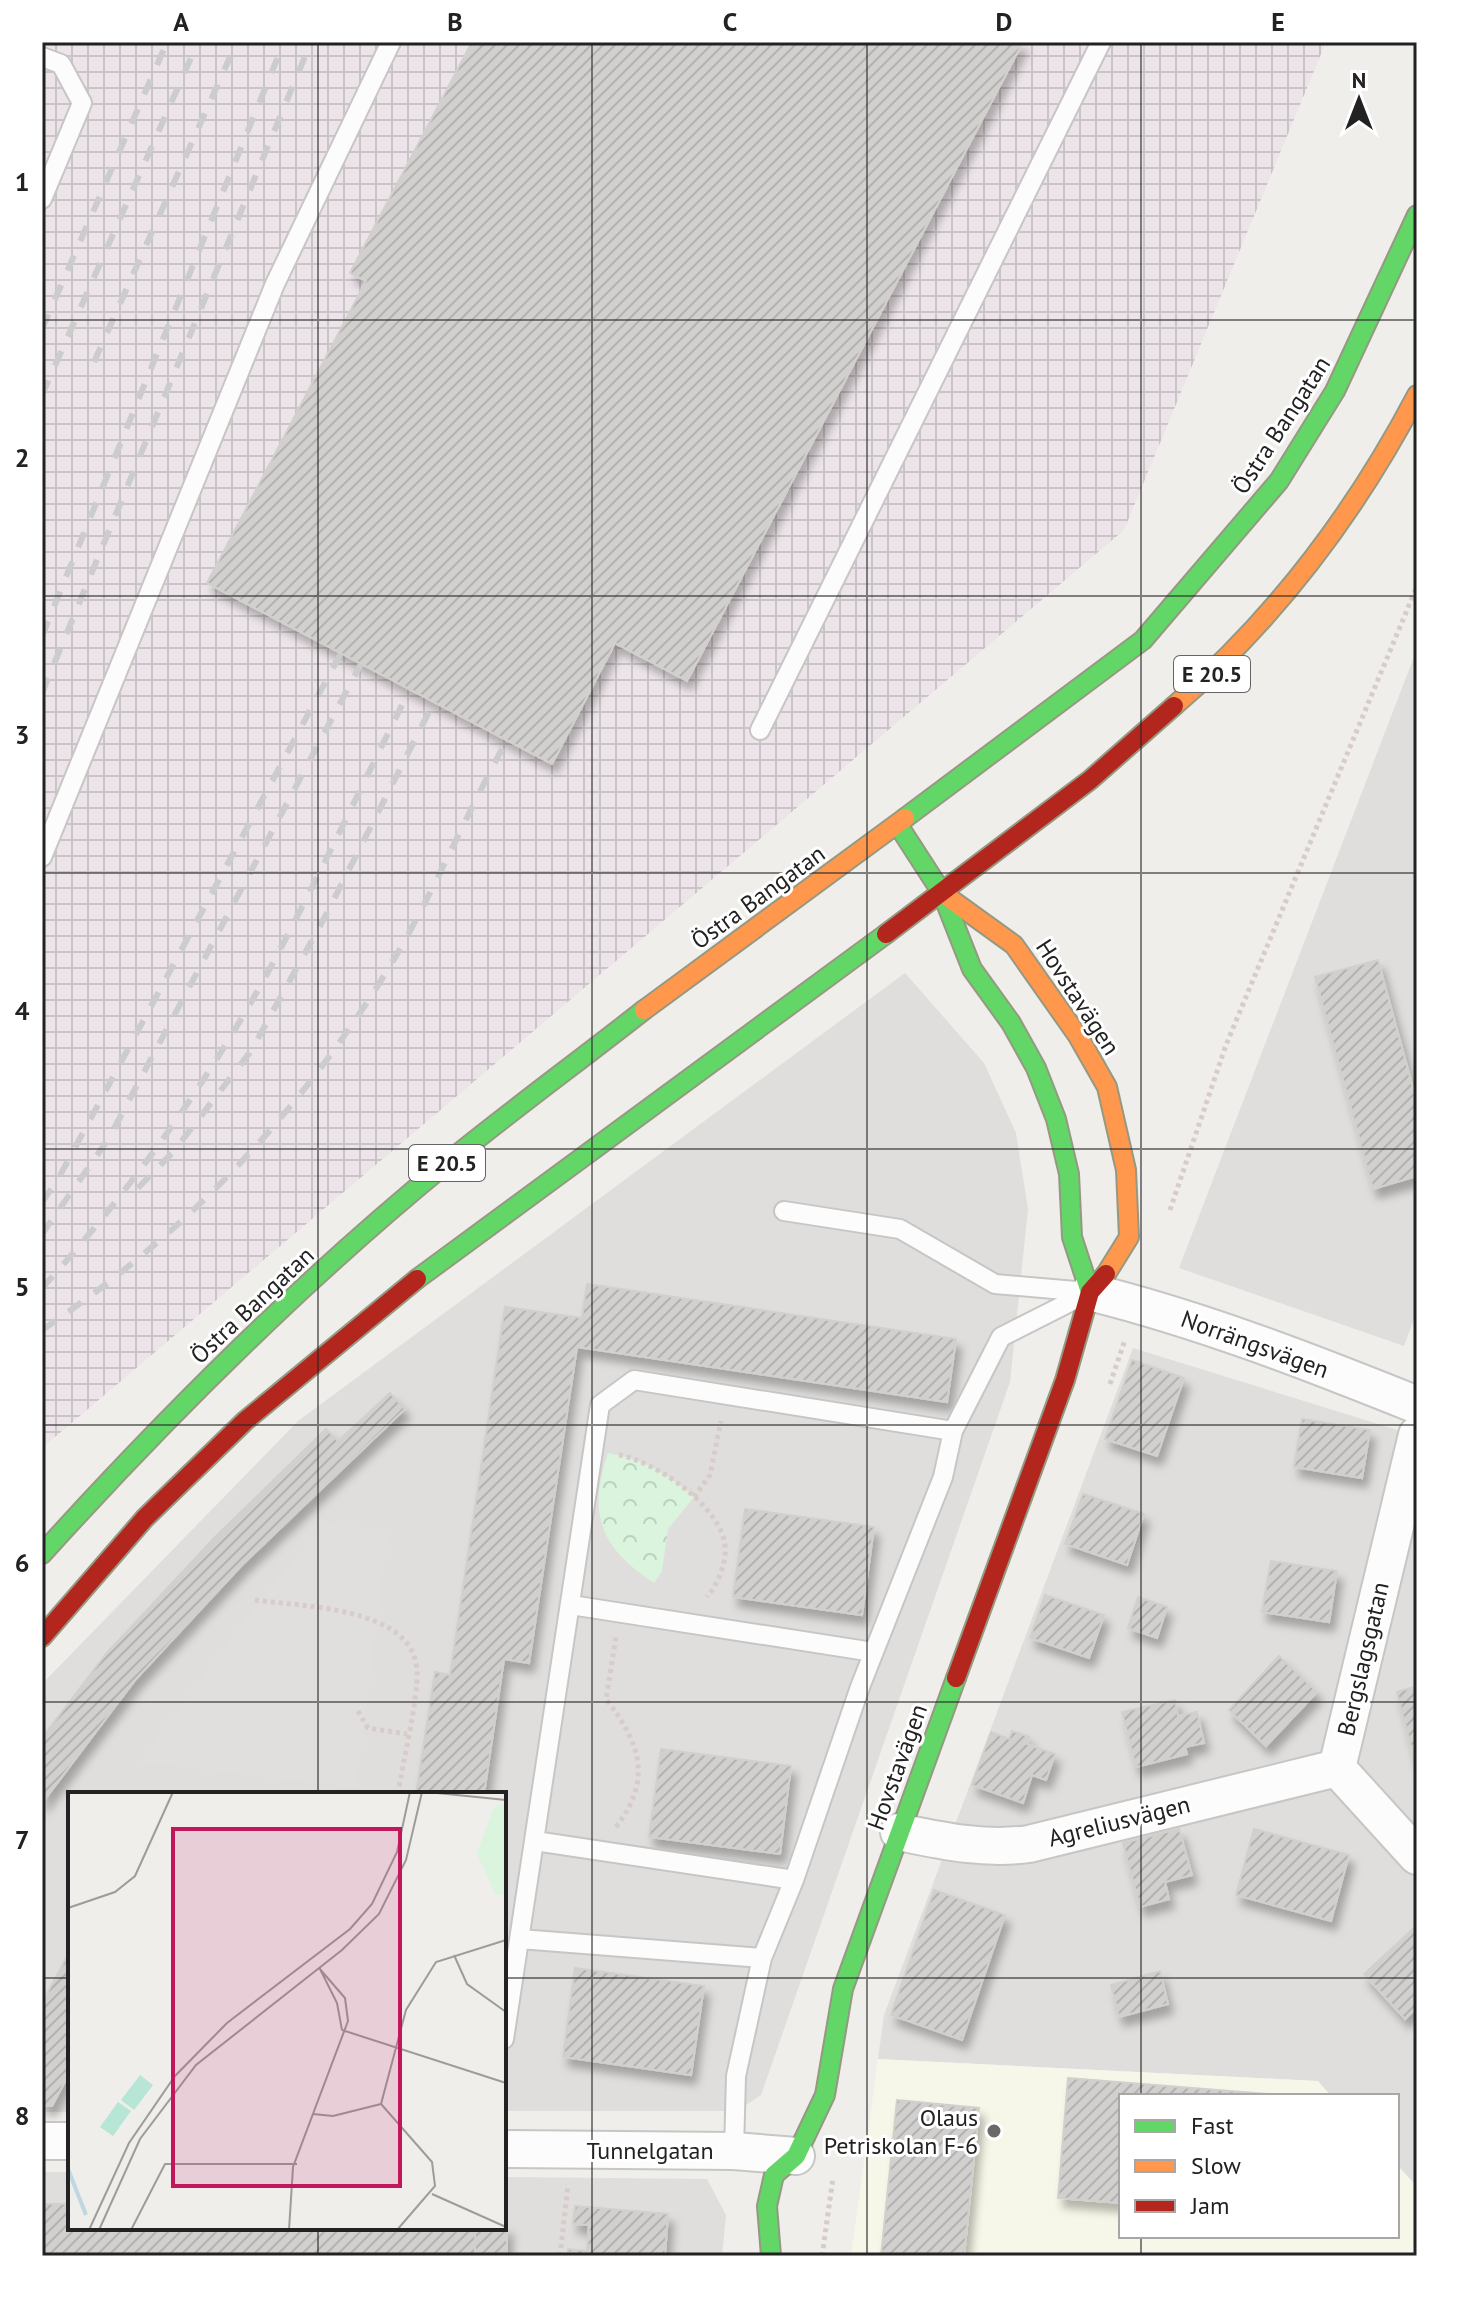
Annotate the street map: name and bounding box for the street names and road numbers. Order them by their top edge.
street label: Östra Bangatan [1225,350,1337,500]
road number: E 20.5 [1174,656,1250,692]
street label: Östra Bangatan [685,838,831,956]
street label: Hovstavägen [1029,933,1127,1061]
road number: E 20.5 [409,1145,485,1181]
street label: Östra Bangatan [184,1240,320,1370]
street label: Norrängsvägen [1177,1303,1333,1385]
street label: Bergslagsgatan [1330,1579,1396,1739]
street label: Hovstavägen [860,1700,934,1834]
street label: Agreliusvägen [1045,1788,1193,1854]
street label: Tunnelgatan [586,2135,714,2166]

